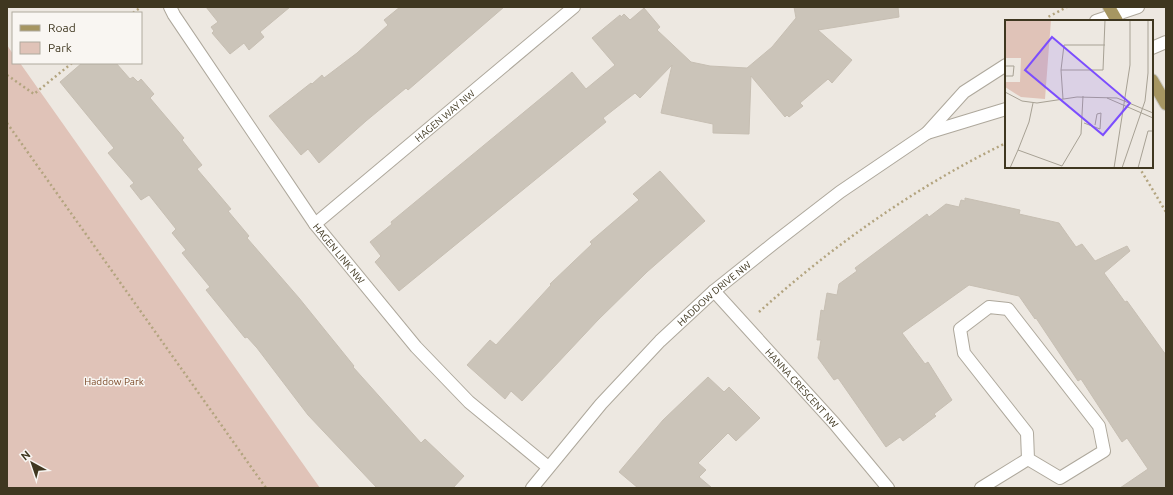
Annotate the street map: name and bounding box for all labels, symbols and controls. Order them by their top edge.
legend [12,12,142,64]
inset map [1005,20,1153,168]
text: Road [48,21,76,34]
text: Park [48,41,72,54]
street label: HAGEN WAY NW [413,88,477,144]
street label: HAGEN LINK NW [311,221,367,286]
street label: HADDOW DRIVE NW [675,259,753,328]
street label: HANNA CRESCENT NW [763,346,840,430]
park label: Haddow Park [84,376,144,387]
north arrow [12,443,52,483]
text: N [19,448,33,463]

